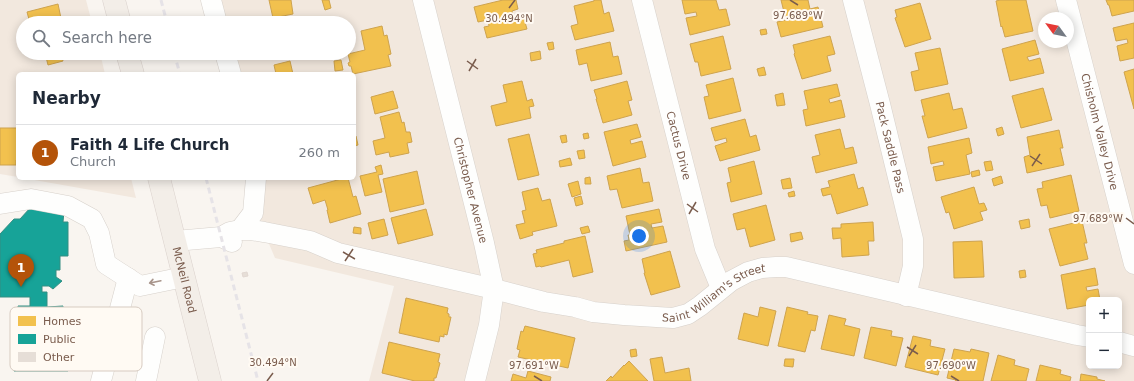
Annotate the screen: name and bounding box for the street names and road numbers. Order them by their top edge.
street label: Chisholm Valley Drive [1078,72,1121,192]
street label: Pack Saddle Pass [873,100,908,195]
street label: Cactus Drive [663,110,693,181]
street label: Christopher Avenue [451,136,490,245]
street label: McNeil Road [170,245,199,314]
street label: Saint William's Street [662,262,766,325]

